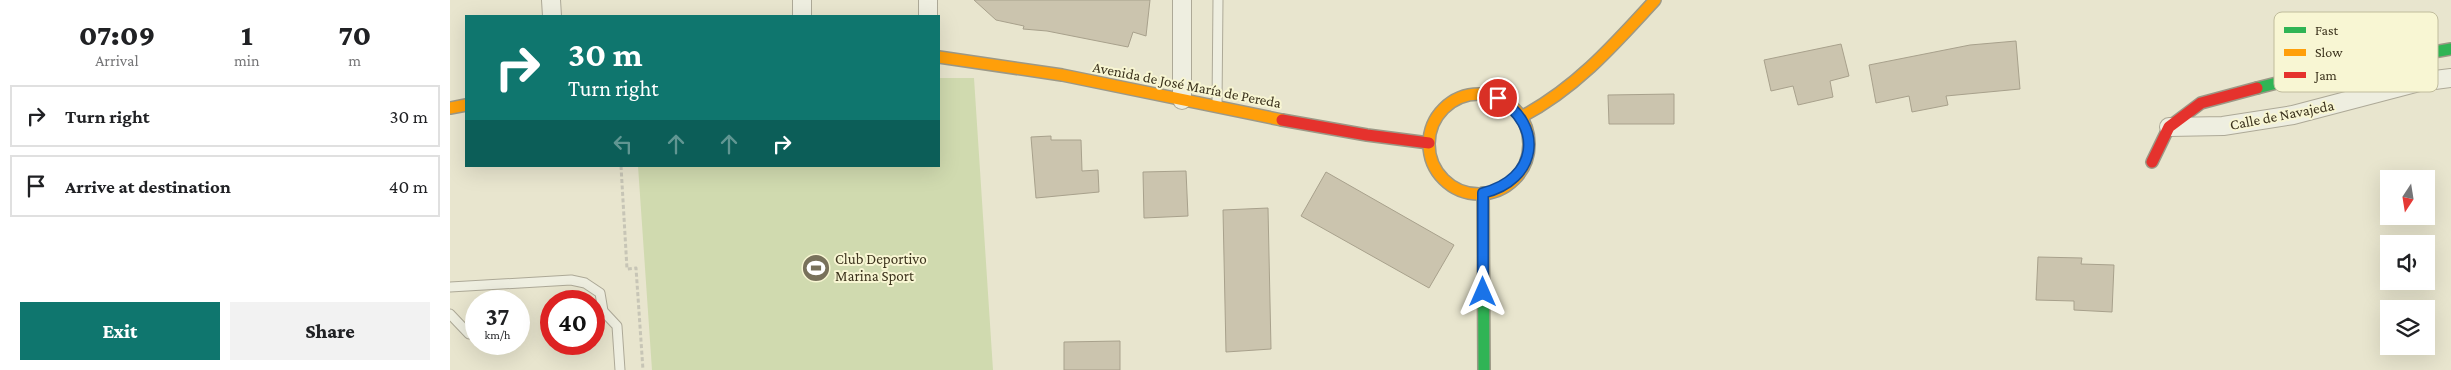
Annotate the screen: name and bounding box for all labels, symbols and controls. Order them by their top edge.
legend [2274,12,2438,92]
text: 07:09 [79,18,155,51]
text: 1 [241,18,253,51]
text: 70 [338,18,371,51]
text: Fast [2315,22,2339,38]
icon: right [485,35,550,100]
text: 30 m [568,35,643,74]
text: Slow [2315,44,2343,60]
text: Arrival [95,52,139,69]
text: min [234,52,260,69]
text: m [348,52,361,69]
street label: Avenida de José María de Pereda [1091,59,1283,112]
text: Jam [2313,67,2337,83]
text: Turn right [568,76,659,101]
pin [1477,77,1519,119]
icon: arrive [1484,84,1512,112]
street label: Calle de Navajeda [2229,97,2336,134]
icon: right [22,102,50,130]
text: Turn right [65,106,150,127]
text: 30 m [389,106,428,127]
icon: left [609,130,637,158]
icon: ahead [662,130,690,158]
icon: ahead [715,130,743,158]
icon: right [768,130,796,158]
north arrow [2380,170,2435,225]
map controls [2380,170,2435,355]
icon: arrive [22,172,50,200]
text: Arrive at destination [65,176,231,197]
text: 40 m [389,176,428,197]
button: sound [2380,235,2435,290]
place label: Club Deportivo Marina Sport [835,251,927,285]
sports icon: Club Deportivo Marina Sport [801,253,831,283]
position arrow [1456,265,1508,317]
speed limit sign: 40 [540,290,605,355]
button: layers [2380,300,2435,355]
button: Exit [20,302,220,360]
button: Share [230,302,430,360]
text: 37 [486,303,509,330]
text: km/h [485,328,510,342]

